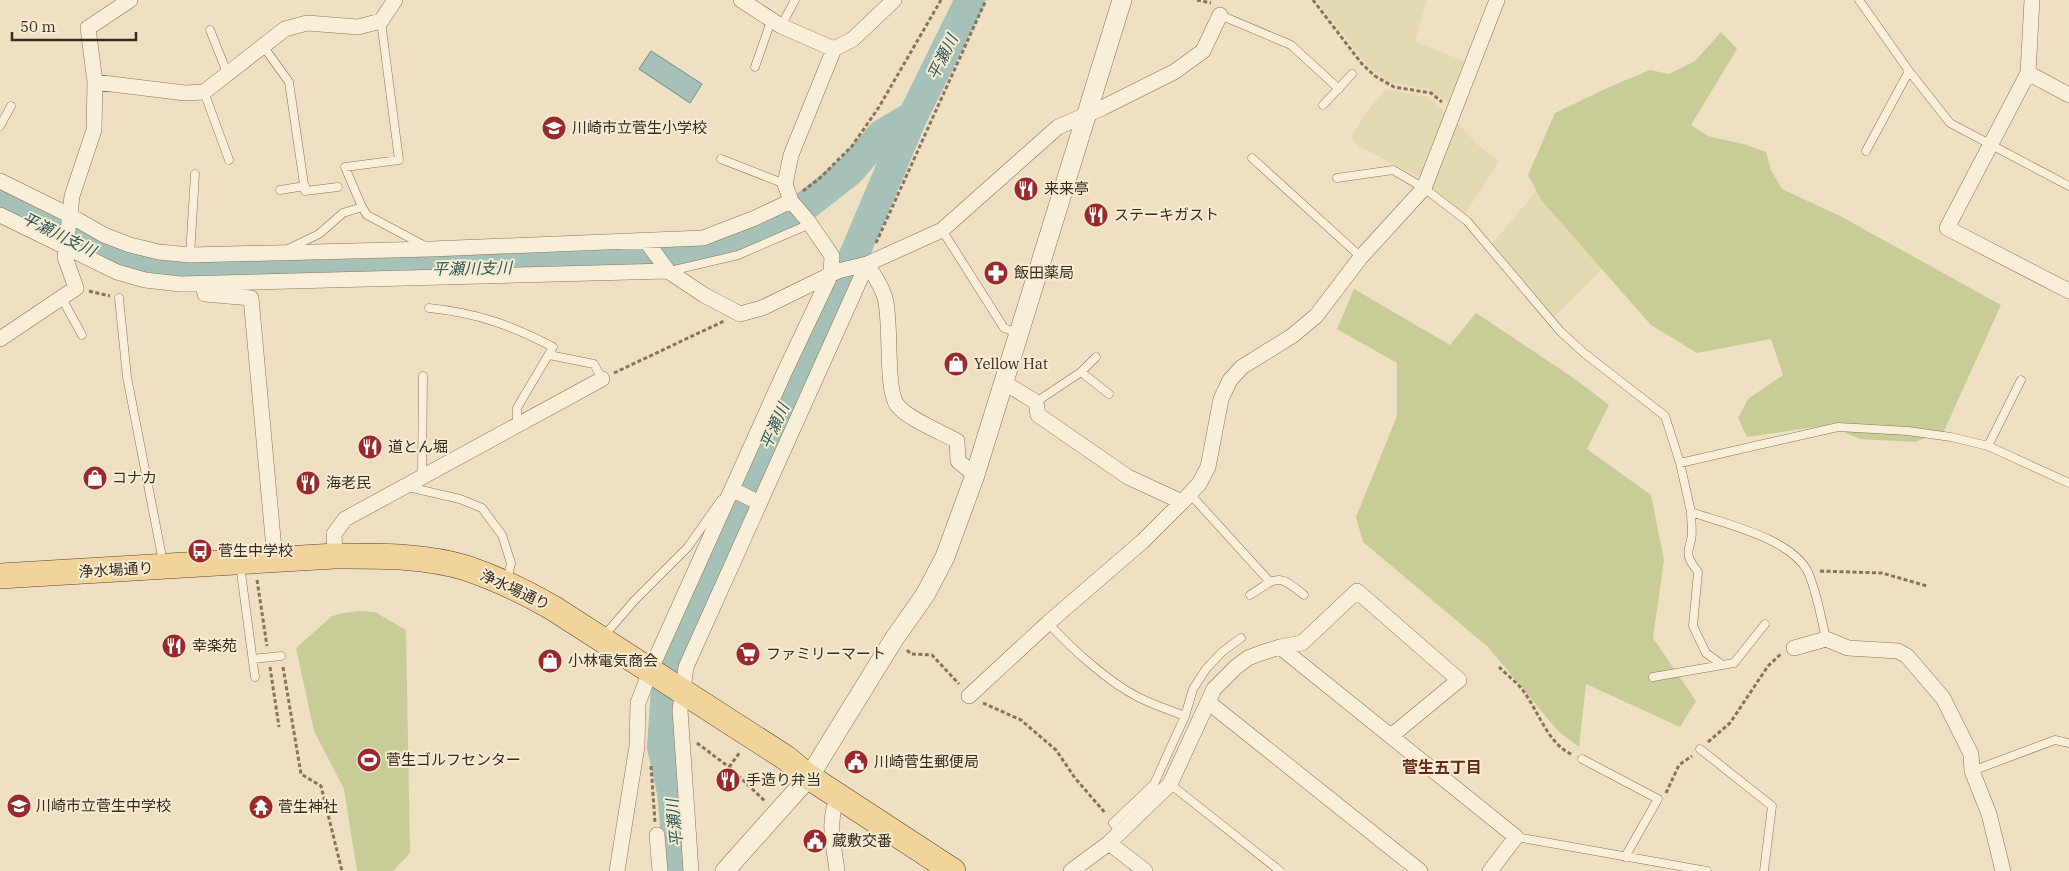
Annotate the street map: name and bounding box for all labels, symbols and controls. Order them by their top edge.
scale bar [12,10,136,42]
text: 50 m [20,17,56,36]
water label: 平瀬川 [922,29,962,83]
school or university icon: 川崎市立菅生小学校 [541,115,567,141]
place label: 川崎市立菅生小学校 [572,118,707,137]
restaurant icon: 来来亭 [1013,176,1039,202]
place label: 来来亭 [1044,179,1089,198]
restaurant icon: ステーキガスト [1083,202,1109,228]
place label: ステーキガスト [1114,205,1219,224]
water label: 平瀬川支川 [19,207,101,261]
water label: 平瀬川支川 [432,257,514,279]
pharmacy icon: 飯田薬局 [983,260,1009,286]
place label: 飯田薬局 [1014,263,1074,282]
shop icon: Yellow Hat [943,351,969,377]
place label: Yellow Hat [974,354,1048,373]
water label: 平瀬川 [755,398,794,452]
restaurant icon: 道とん堀 [357,434,383,460]
place label: 道とん堀 [388,437,448,456]
shop icon: コナカ [82,465,108,491]
place label: コナカ [112,468,157,487]
restaurant icon: 海老民 [295,470,321,496]
place label: 海老民 [326,473,371,492]
bus stop icon: 菅生中学校 [187,538,213,564]
place label: 菅生中学校 [218,541,293,560]
street label: 浄水場通り [78,558,154,581]
street label: 浄水場通り [477,565,553,614]
restaurant icon: 幸楽苑 [161,633,187,659]
place label: 幸楽苑 [192,636,237,655]
supermarket icon: ファミリーマート [735,641,761,667]
place label: ファミリーマート [766,644,886,663]
shop icon: 小林電気商会 [537,648,563,674]
place label: 小林電気商会 [568,651,658,670]
sports icon: 菅生ゴルフセンター [356,747,382,773]
public building icon: 川崎菅生郵便局 [843,749,869,775]
place label: 菅生ゴルフセンター [386,750,521,769]
place label: 川崎菅生郵便局 [874,752,979,771]
district label: 菅生五丁目 [1402,757,1482,777]
restaurant icon: 手造り弁当 [715,767,741,793]
place label: 手造り弁当 [746,770,821,789]
school or university icon: 川崎市立菅生中学校 [6,793,32,819]
temple icon: 菅生神社 [248,794,274,820]
place label: 川崎市立菅生中学校 [36,796,171,815]
water label: 平瀬川 [661,796,686,848]
place label: 菅生神社 [278,797,338,816]
public building icon: 蔵敷交番 [802,828,828,854]
place label: 蔵敷交番 [832,831,892,850]

